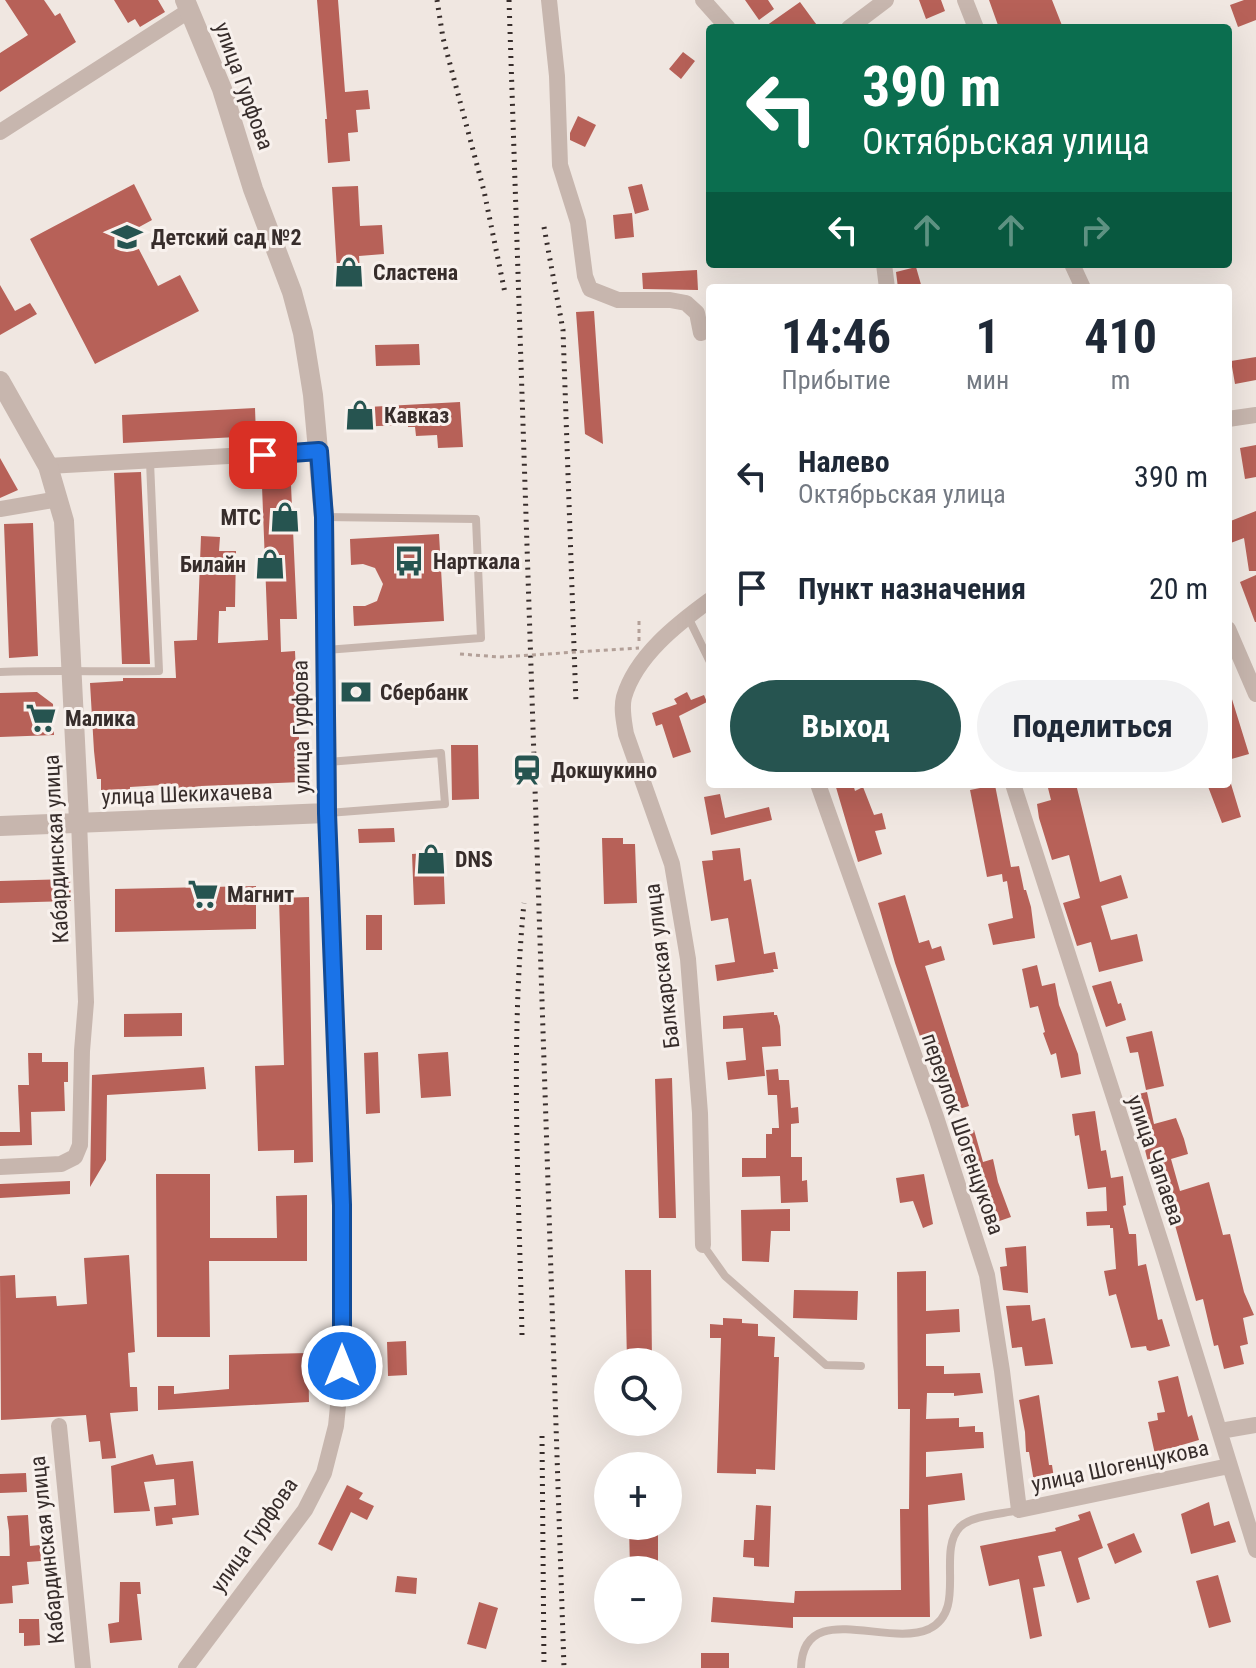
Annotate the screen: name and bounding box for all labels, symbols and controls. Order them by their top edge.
street label: улица Гурфова [209,19,279,153]
text: 390 m [862,54,1001,120]
icon: left [730,56,834,160]
text: Октябрьская улица [862,121,1150,163]
icon: left [821,208,865,252]
icon: ahead [905,208,949,252]
icon: ahead [989,208,1033,252]
icon: right [1073,208,1117,252]
school or university icon: Детский сад №2 [110,220,144,254]
place label: Детский сад №2 [151,225,302,250]
shop icon: Сластена [332,255,366,289]
place label: Сластена [373,260,458,285]
text: 14:46 [781,308,891,365]
text: 1 [976,308,1000,365]
text: 410 [1084,308,1157,365]
text: Прибытие [782,365,891,395]
text: мин [966,365,1009,395]
text: m [1111,365,1130,395]
shop icon: Кавказ [343,398,377,432]
place label: Кавказ [384,403,449,428]
pin [229,421,297,489]
icon: arrive [241,433,285,477]
text: Налево [798,444,890,479]
icon: left [730,454,774,498]
text: 390 m [1134,459,1208,494]
text: Октябрьская улица [798,479,1006,509]
shop icon: МТС [268,500,302,534]
place label: МТС [220,505,261,530]
bus stop icon: Нарткала [392,544,426,578]
shop icon: Билайн [253,547,287,581]
place label: Нарткала [433,549,520,574]
place label: Билайн [180,552,246,577]
icon: arrive [730,566,774,610]
text: Пункт назначения [798,571,1026,606]
text: 20 m [1149,571,1208,606]
street label: улица Гурфова [287,660,315,794]
bank icon: Сбербанк [339,675,373,709]
place label: Сбербанк [380,680,468,705]
button: Выход [730,680,961,772]
button: Поделиться [977,680,1208,772]
supermarket icon: Малика [24,701,58,735]
place label: Малика [65,706,136,731]
station icon: Докшукино [510,753,544,787]
street label: Кабардинская улица [39,754,73,944]
place label: Докшукино [551,758,657,783]
street label: улица Шекихачева [101,779,273,809]
shop icon: DNS [414,842,448,876]
place label: DNS [455,847,493,872]
supermarket icon: Магнит [186,877,220,911]
place label: Магнит [227,882,294,907]
street label: Балкарская улица [639,882,685,1050]
street label: переулок Шогенцукова [917,1030,1009,1238]
street label: улица Чапаева [1122,1092,1190,1228]
position arrow [300,1324,384,1408]
map controls [594,1348,682,1644]
button: search [594,1348,682,1436]
street label: улица Шогенцукова [1029,1435,1211,1497]
button: + [594,1452,682,1540]
street label: Кабардинская улица [25,1455,69,1645]
street label: улица Гурфова [205,1473,303,1597]
button: − [594,1556,682,1644]

